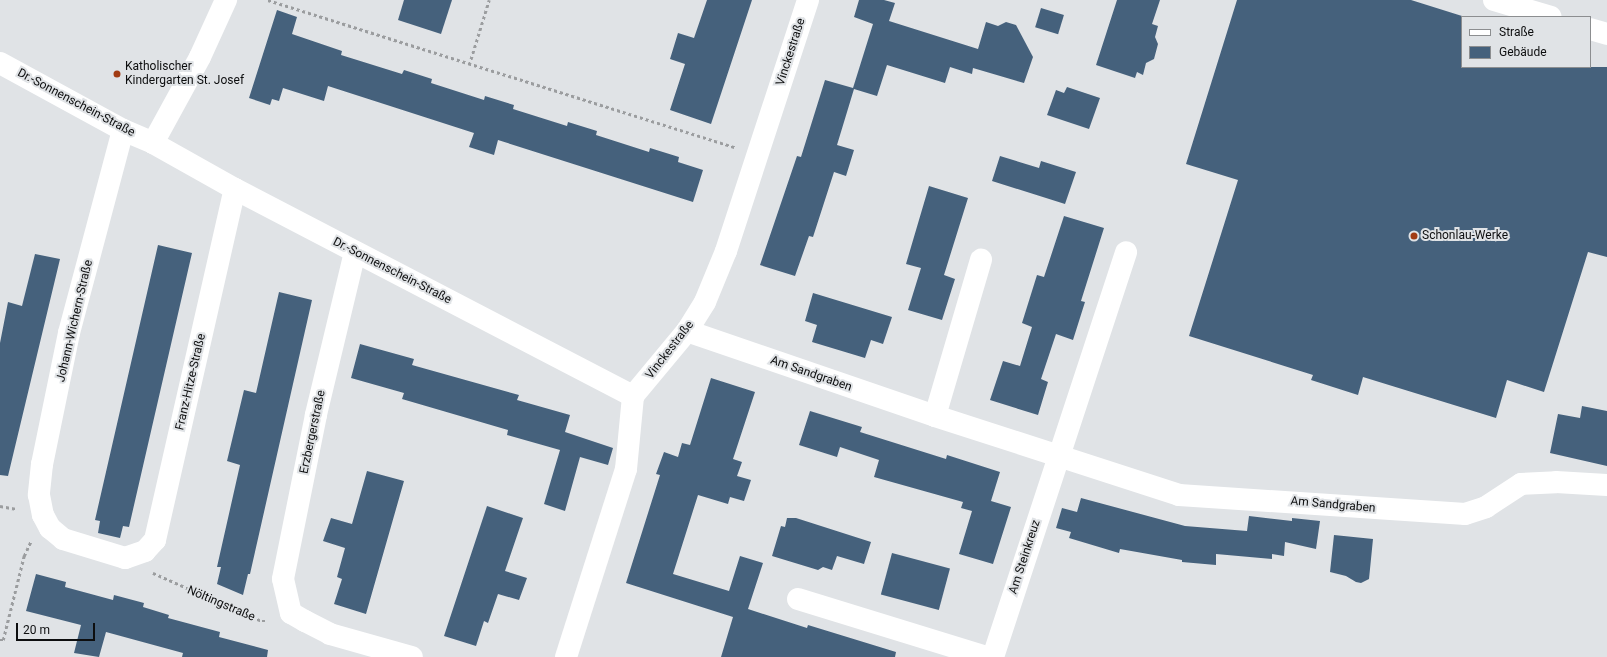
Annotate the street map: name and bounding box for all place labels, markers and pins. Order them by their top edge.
place label: Katholischer Kindergarten St. Josef [125,60,244,88]
marker: Katholischer Kindergarten St. Josef [112,69,122,79]
place label: Schonlau-Werke [1422,229,1508,243]
marker: Schonlau-Werke [1409,231,1419,241]

